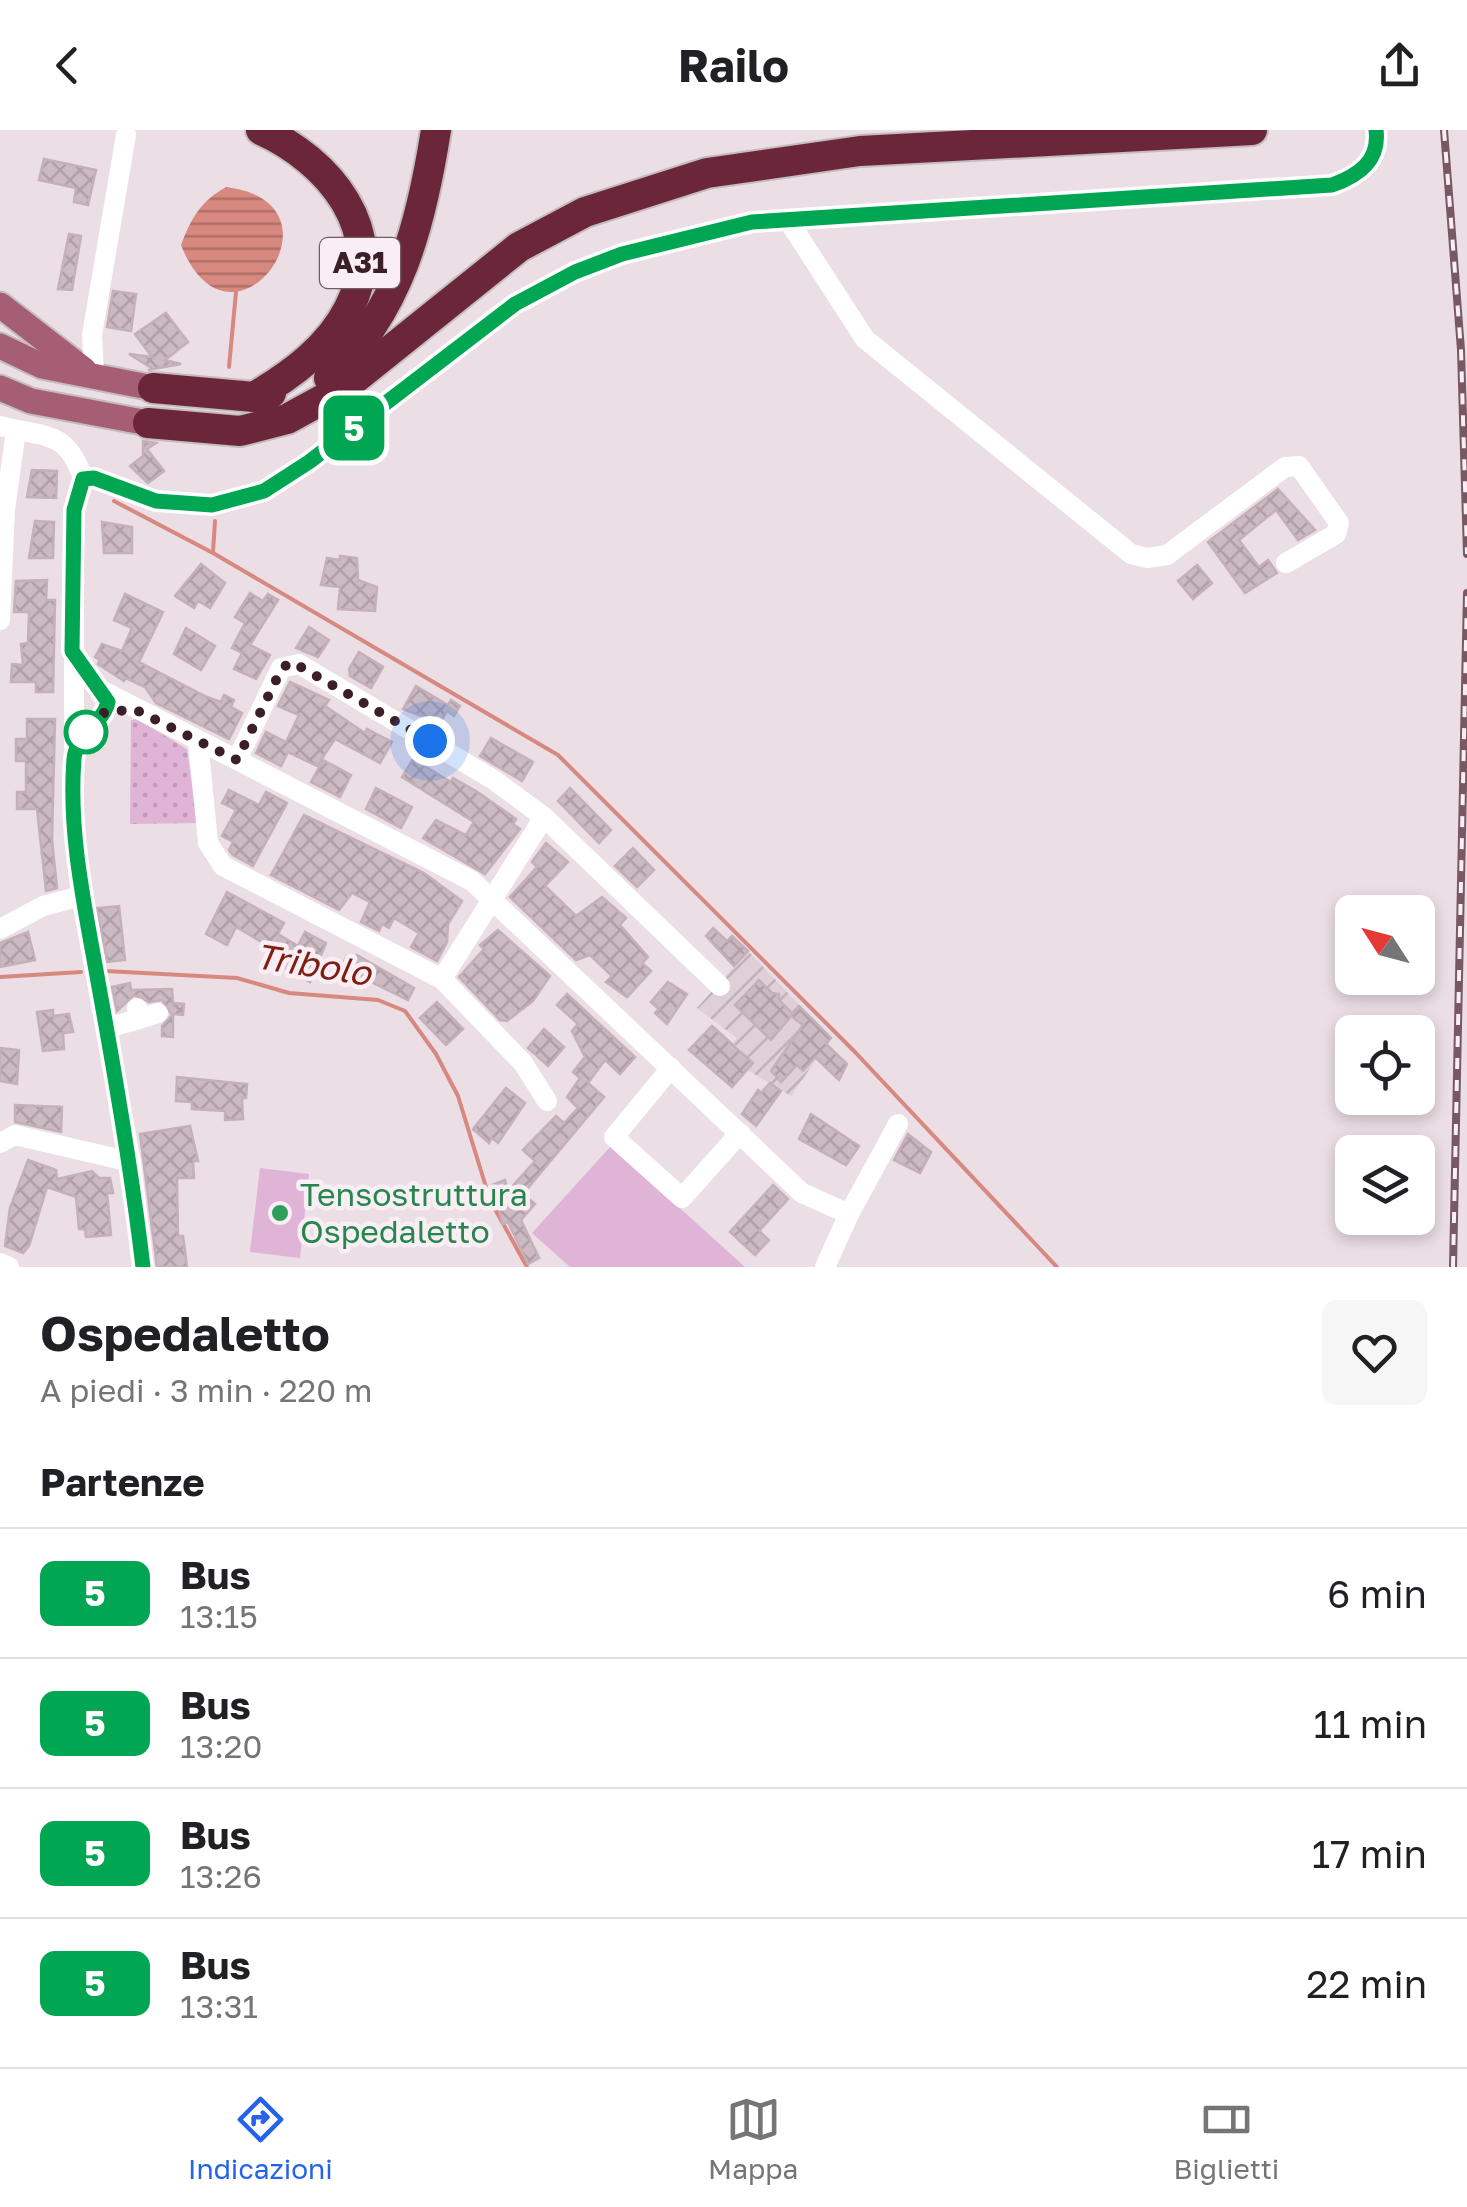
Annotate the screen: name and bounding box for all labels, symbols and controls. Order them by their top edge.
icon: back [40,38,95,93]
text: Railo [678,38,789,92]
icon: share [1372,38,1427,93]
road number: A31 [320,238,400,288]
line badge: 5 [322,396,386,460]
text: 5 [343,407,365,449]
unlabelled marker [65,711,107,753]
your location [405,716,455,766]
north arrow [1335,895,1435,995]
map controls [1335,895,1435,1235]
water label: Tribolo [253,934,376,994]
button: locate [1335,1015,1435,1115]
button: layers [1335,1135,1435,1235]
place label: Tensostruttura Ospedaletto [300,1175,528,1250]
marker: Tensostruttura Ospedaletto [269,1202,291,1224]
button: heart [1322,1300,1427,1405]
text: Ospedaletto [40,1304,330,1362]
text: A piedi · 3 min · 220 m [40,1371,372,1409]
text: Partenze [40,1459,205,1504]
text: Bus [180,1552,251,1597]
text: 6 min [1327,1571,1427,1616]
text: 5 [84,1572,106,1614]
text: 13:15 [180,1597,258,1635]
text: Bus [180,1682,251,1727]
text: 11 min [1313,1701,1427,1746]
text: 5 [84,1702,106,1744]
text: 13:20 [180,1727,262,1765]
text: Bus [180,1812,251,1857]
text: 17 min [1312,1831,1427,1876]
text: 5 [84,1832,106,1874]
text: 13:26 [180,1857,262,1895]
text: Bus [180,1942,251,1987]
text: 22 min [1306,1961,1427,2006]
text: 5 [84,1962,106,2004]
text: 13:31 [180,1987,258,2025]
tab: Indicazioni [188,2092,333,2185]
tab: Mappa [708,2092,798,2185]
tab: Biglietti [1174,2092,1279,2185]

